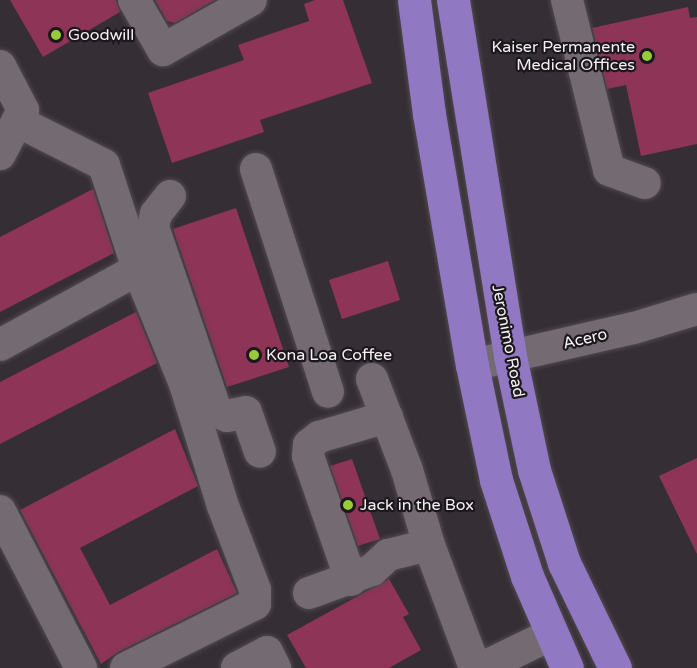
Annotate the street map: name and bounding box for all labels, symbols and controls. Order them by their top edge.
place label: Goodwill [68,25,134,45]
marker: Goodwill [49,28,63,42]
place label: Kaiser Permanente Medical Offices [491,37,635,75]
marker: Kaiser Permanente Medical Offices [640,49,654,63]
street label: Jeronimo Road [488,283,528,399]
street label: Acero [561,325,609,353]
place label: Kona Loa Coffee [266,345,392,365]
marker: Kona Loa Coffee [247,348,261,362]
place label: Jack in the Box [360,495,474,515]
marker: Jack in the Box [341,498,355,512]

